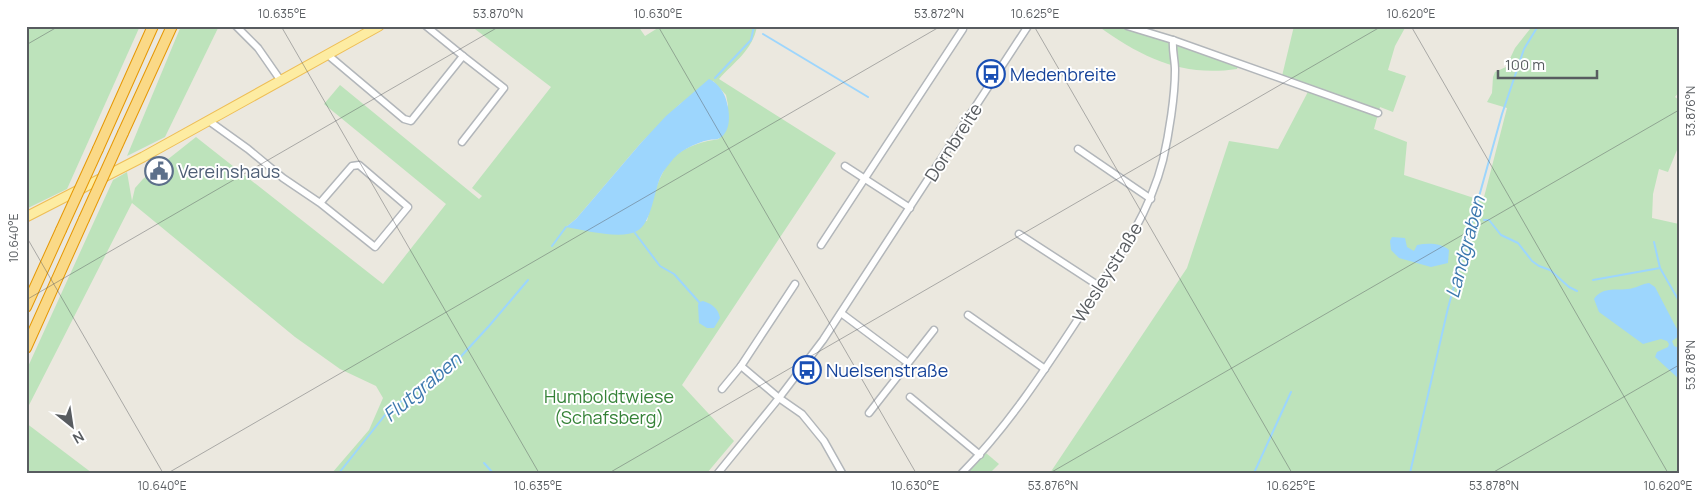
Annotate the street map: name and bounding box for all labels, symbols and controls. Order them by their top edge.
text: 10.635°E [258,5,306,22]
text: 53.870°N [473,5,523,22]
text: 10.630°E [634,5,683,22]
text: 53.872°N [914,5,964,22]
text: 10.625°E [1011,5,1059,22]
text: 10.620°E [1387,5,1436,22]
scale bar [1498,48,1596,80]
text: 100 m [1505,54,1545,75]
bus stop icon: Medenbreite [976,59,1006,89]
place label: Medenbreite [1010,62,1116,86]
text: 53.876°N [1682,86,1699,136]
street label: Dornbreite [919,98,987,186]
public building icon: Vereinshaus [144,156,174,186]
place label: Vereinshaus [178,159,280,183]
water label: Landgraben [1439,193,1491,301]
text: 10.640°E [5,213,22,263]
street label: Wesleystraße [1067,217,1147,327]
text: 53.878°N [1682,340,1699,390]
water label: Flutgraben [377,346,467,427]
bus stop icon: Nuelsenstraße [792,355,822,385]
place label: Nuelsenstraße [826,358,948,382]
park label: Humboldtwiese (Schafsberg) [544,384,674,429]
north arrow [48,402,98,452]
text: N [70,427,88,448]
text: 10.640°E [137,477,187,494]
text: 10.635°E [514,477,562,494]
text: 10.630°E [891,477,940,494]
text: 53.876°N [1028,477,1078,494]
text: 10.625°E [1267,477,1315,494]
text: 53.878°N [1469,477,1519,494]
text: 10.620°E [1644,477,1693,494]

